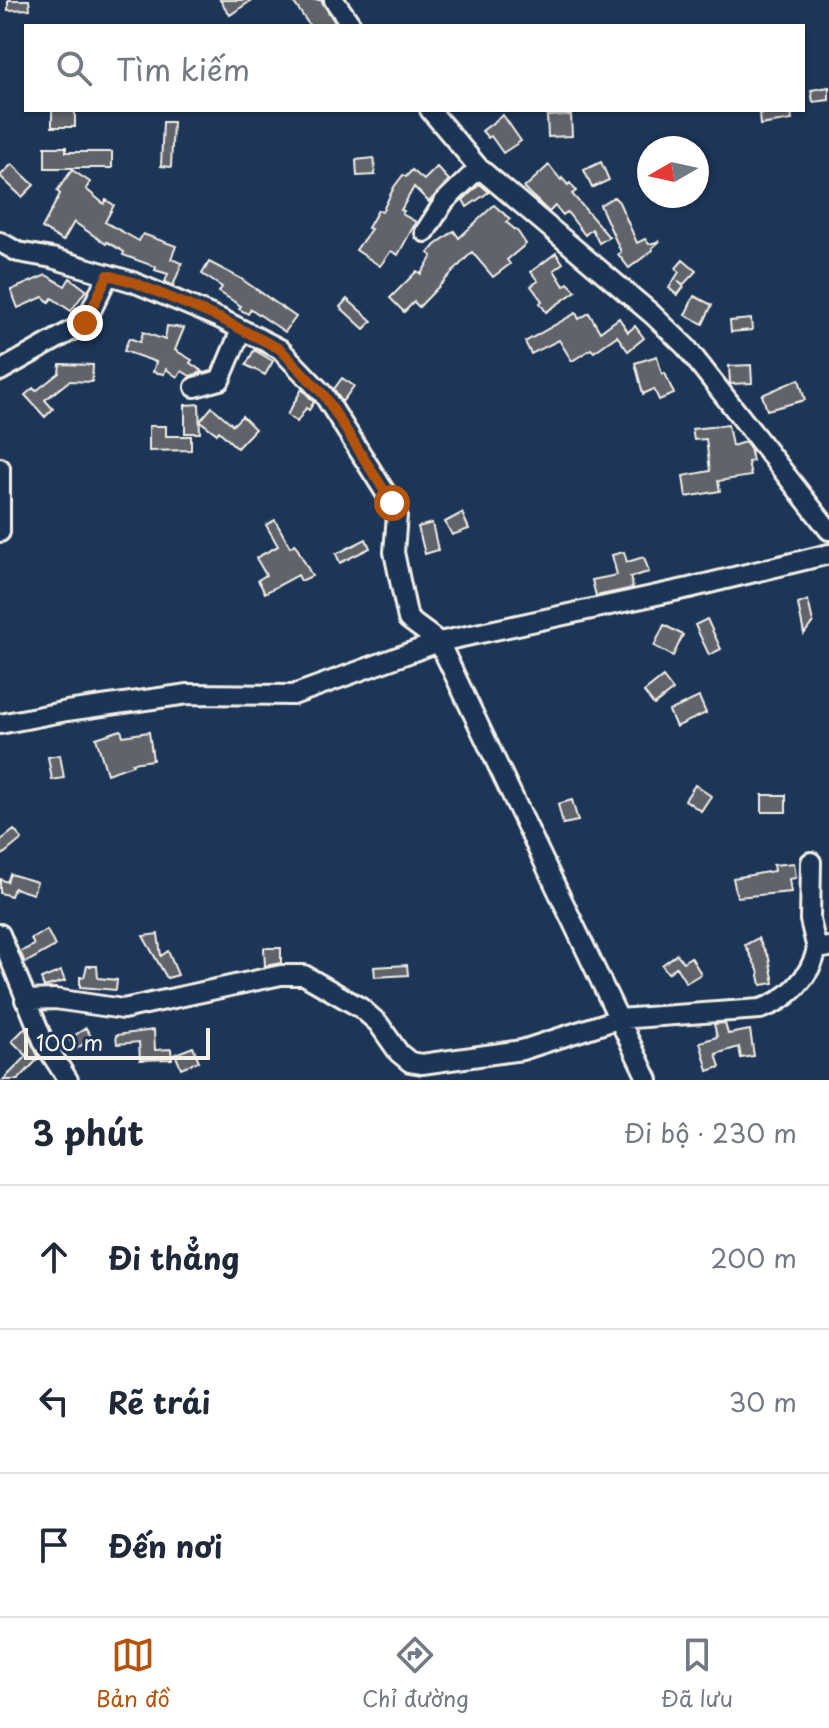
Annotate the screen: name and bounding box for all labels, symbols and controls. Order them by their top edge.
search box [24,24,805,112]
icon: search [52,46,96,90]
text: Tìm kiếm [116,46,250,91]
north arrow [637,136,709,208]
route end [67,305,103,341]
route start [374,485,410,521]
scale bar [24,1024,210,1060]
text: 100 m [36,1025,103,1058]
text: 3 phút [32,1106,144,1158]
text: Đi bộ · 230 m [624,1113,797,1152]
icon: ahead [32,1235,76,1279]
text: Đi thẳng [108,1235,240,1280]
text: 200 m [710,1238,797,1277]
icon: left [32,1379,76,1423]
text: Rẽ trái [108,1379,210,1424]
text: 30 m [729,1382,797,1421]
icon: arrive [32,1523,76,1567]
text: Đến nơi [108,1523,223,1568]
tab: Bản đồ [96,1633,170,1714]
tab: Chỉ đường [362,1633,469,1714]
tab: Đã lưu [661,1633,733,1714]

